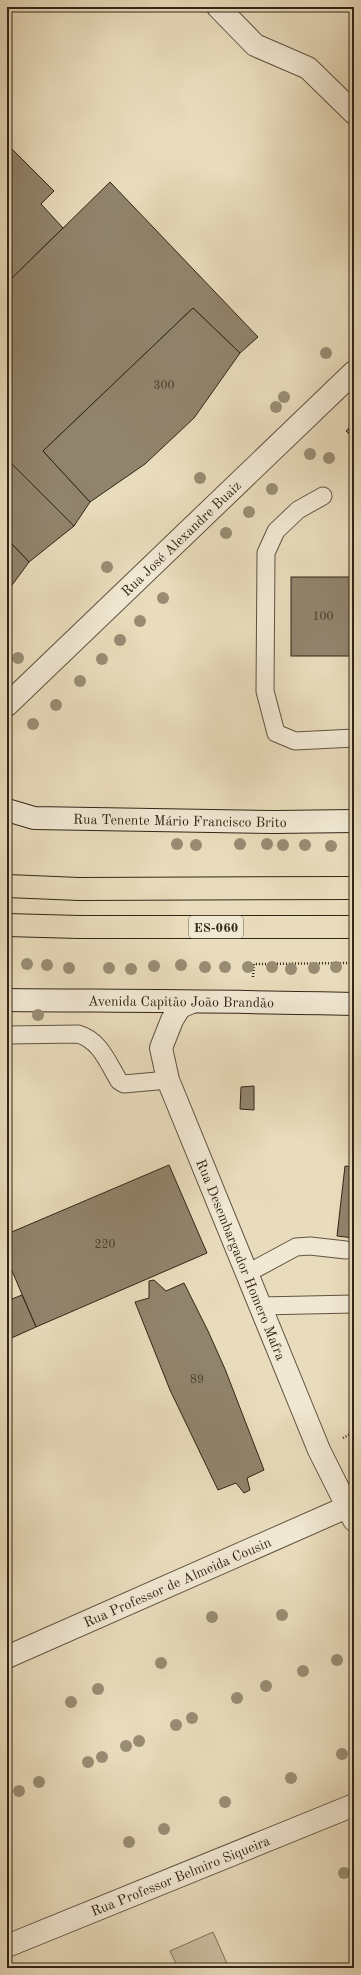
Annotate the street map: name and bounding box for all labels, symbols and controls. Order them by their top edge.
house number: 300 [154,380,174,392]
street label: Rua José Alexandre Buaiz [119,479,244,599]
house number: 100 [313,611,333,623]
street label: Rua Tenente Mário Francisco Brito [73,813,287,830]
road number: ES-060 [189,916,243,938]
street label: Avenida Capitão João Brandão [88,995,274,1010]
street label: Rua Desembargador Homero Mafra [193,1157,288,1363]
house number: 220 [95,1239,115,1251]
house number: 89 [190,1374,204,1386]
street label: Rua Professor de Almeida Cousin [82,1535,274,1630]
street label: Rua Professor Belmiro Siqueira [89,1834,272,1919]

